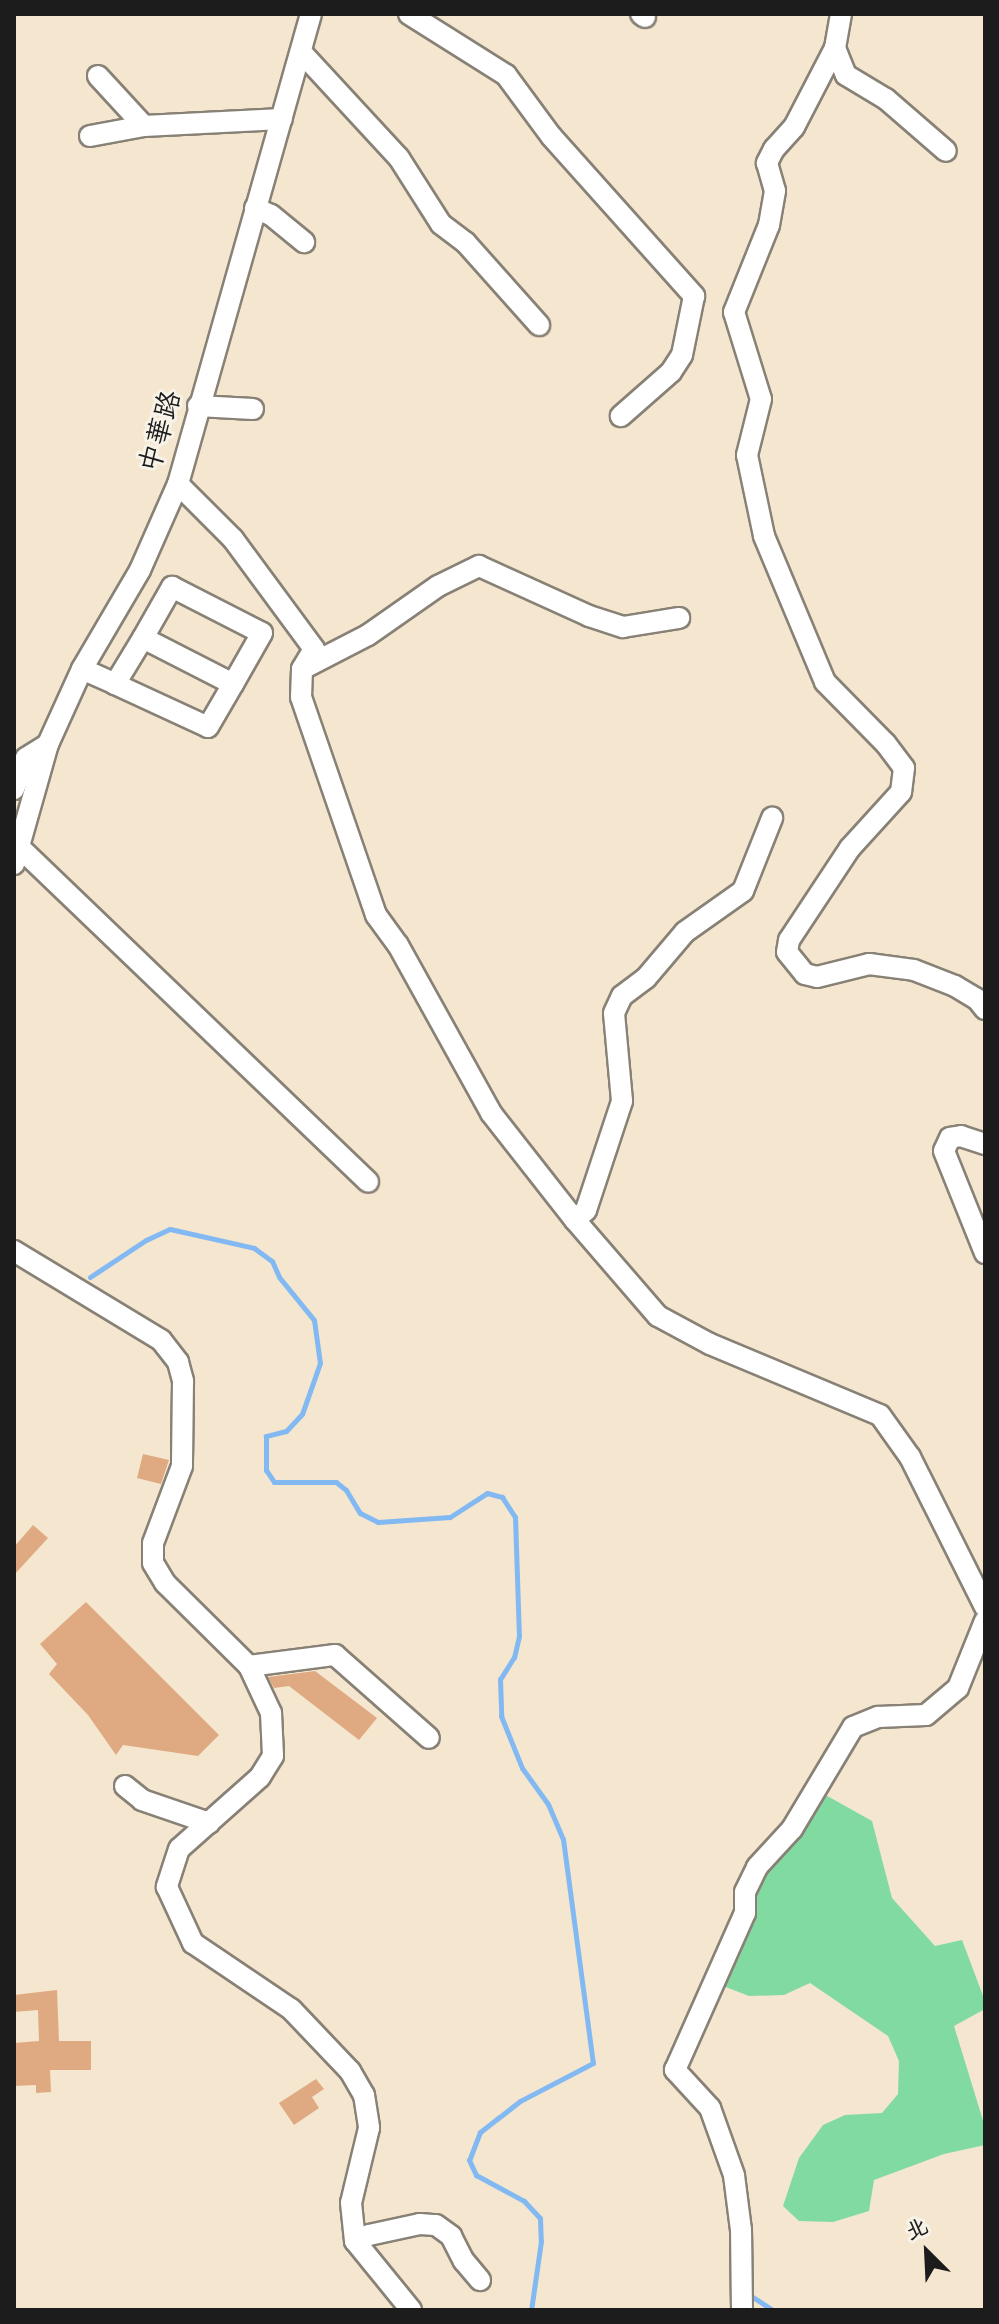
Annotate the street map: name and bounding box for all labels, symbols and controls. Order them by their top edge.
street label: 中華路 [134,387,190,477]
north arrow [887,2212,967,2292]
text: 北 [901,2213,933,2247]

